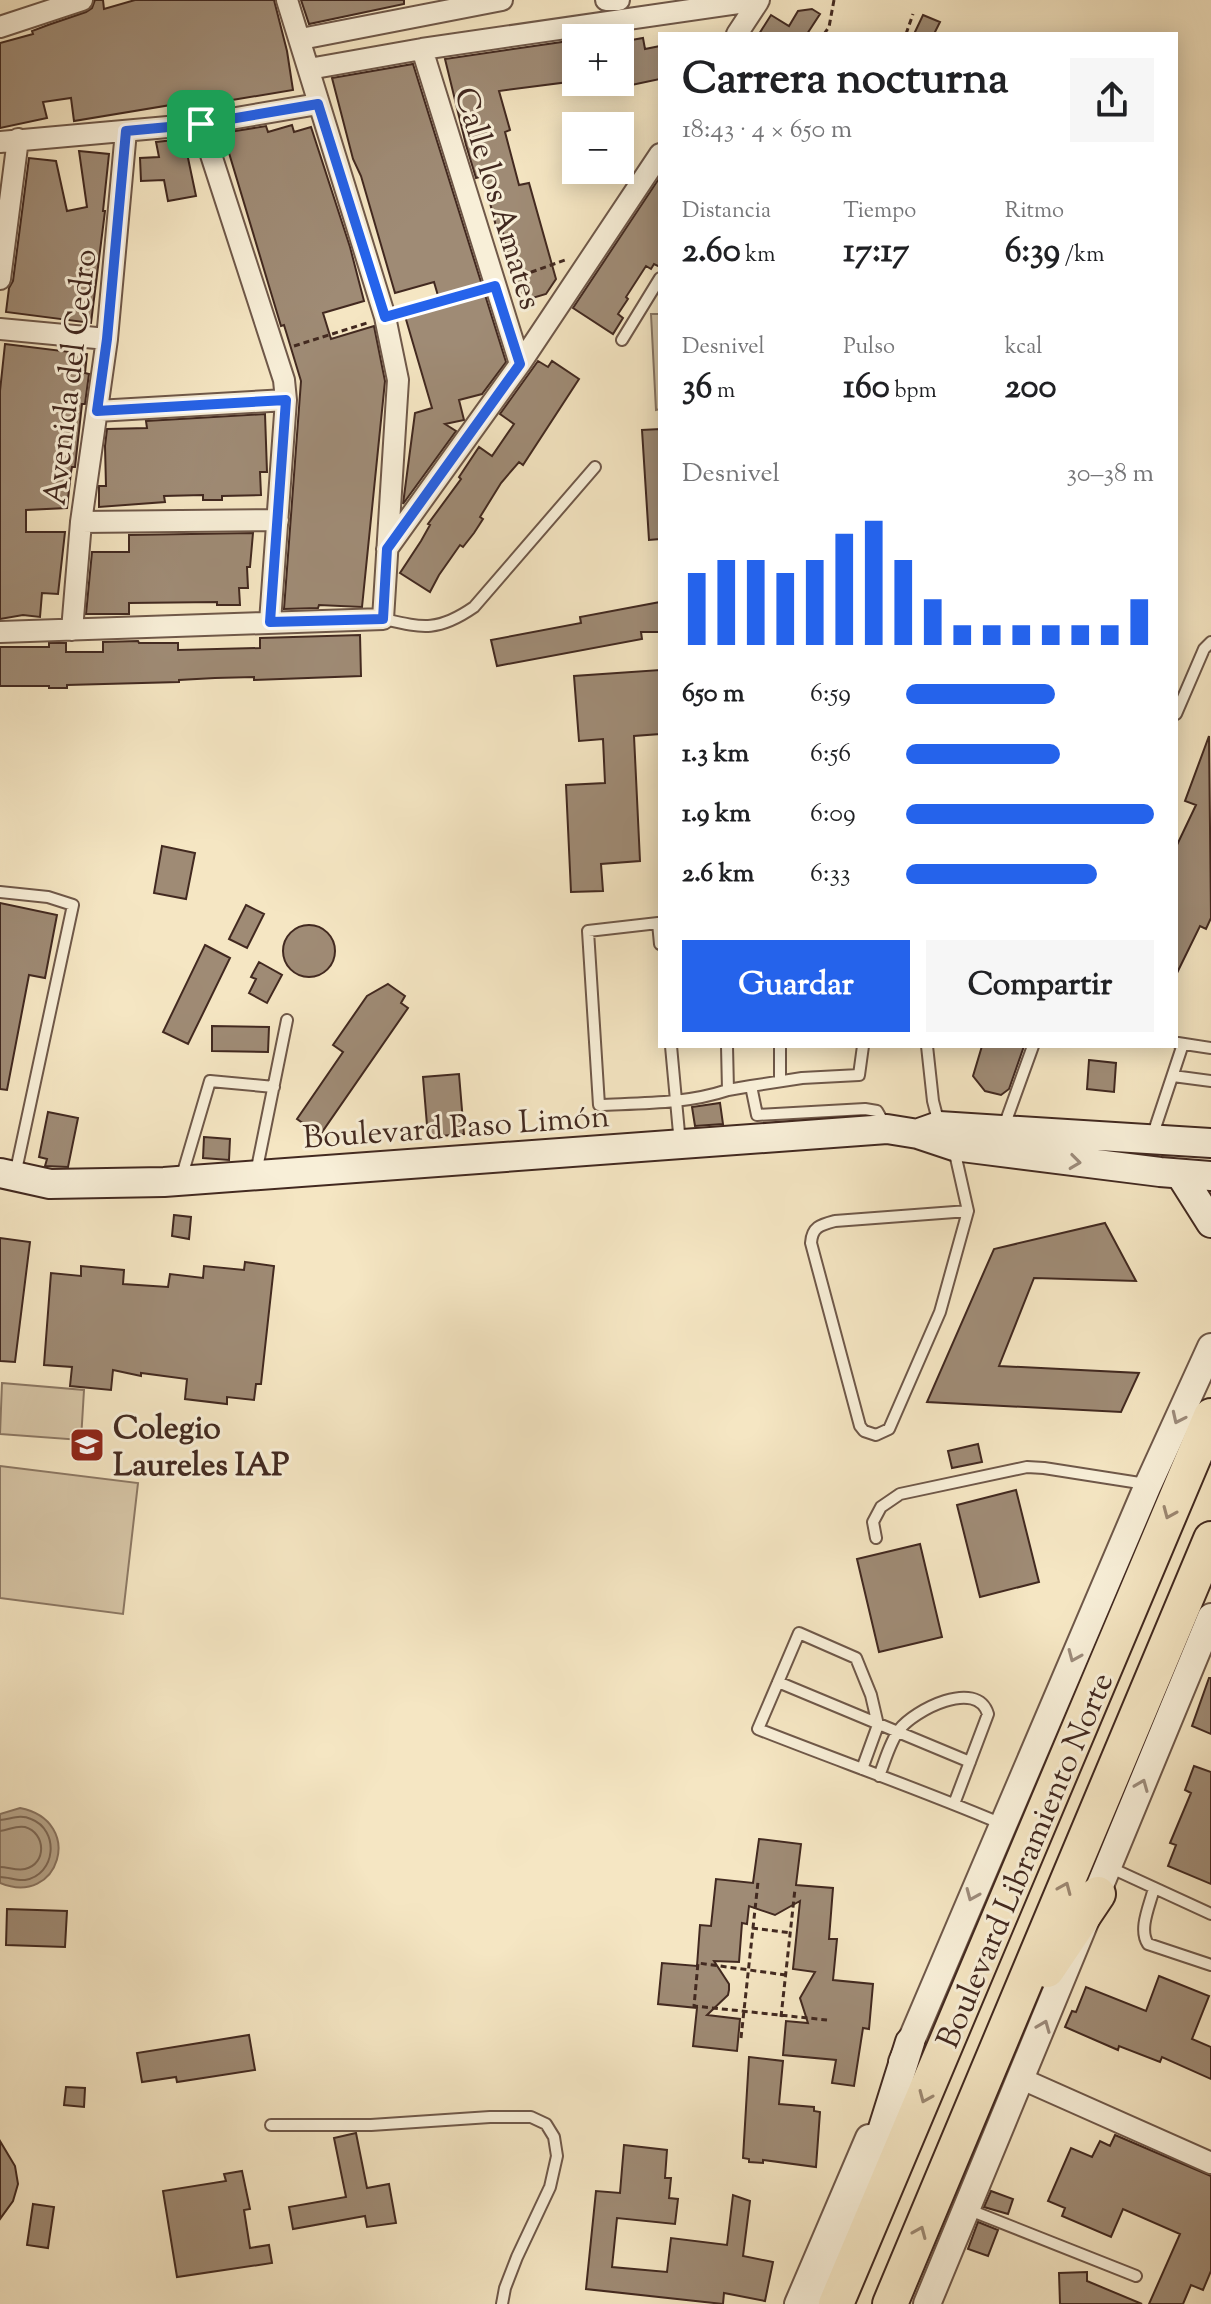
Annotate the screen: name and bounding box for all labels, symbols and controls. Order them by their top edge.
map controls [562,24,634,184]
button: + [562,24,634,96]
text: Carrera nocturna [682,50,1009,113]
button: share [1070,58,1154,142]
street label: Calle los Amates [440,82,552,316]
pin [167,90,235,158]
icon: arrive [179,102,223,146]
button: − [562,112,634,184]
text: 18:43 · 4 × 650 m [682,112,852,149]
text: Distancia [682,196,771,228]
text: Tiempo [843,196,916,228]
text: Ritmo [1005,196,1064,228]
text: 2.60 [682,228,741,277]
text: 17:17 [843,228,909,277]
text: 6:39 [1005,228,1060,277]
text: km [741,240,776,272]
text: /km [1060,240,1104,272]
street label: Avenida del Cedro [33,247,111,508]
text: Desnivel [682,332,765,364]
text: Pulso [843,332,895,364]
text: kcal [1005,332,1042,364]
text: 36 [682,364,712,413]
text: 160 [843,364,890,413]
text: 200 [1005,364,1057,413]
text: m [712,376,735,408]
text: bpm [890,376,937,408]
text: Desnivel [682,456,780,493]
text: 30–38 m [1066,456,1154,493]
text: 650 m [682,676,745,713]
text: 6:59 [810,676,851,713]
text: 1.3 km [682,736,749,773]
text: 6:56 [810,736,851,773]
text: 1.9 km [682,796,751,833]
text: 6:09 [810,796,856,833]
text: 2.6 km [682,856,754,893]
text: 6:33 [810,856,850,893]
button: Guardar [682,940,910,1032]
button: Compartir [926,940,1154,1032]
street label: Boulevard Paso Limón [301,1095,611,1163]
one-way arrow [1069,1153,1082,1170]
place label: Colegio Laureles IAP [113,1407,289,1490]
one-way arrow [1172,1410,1188,1424]
school or university icon: Colegio Laureles IAP [68,1426,106,1464]
one-way arrow [1163,1505,1179,1519]
one-way arrow [1068,1648,1084,1662]
street label: Boulevard Libramiento Norte [927,1666,1127,2056]
one-way arrow [1133,1779,1149,1793]
one-way arrow [1055,1882,1071,1896]
one-way arrow [965,1887,982,1901]
one-way arrow [1034,2020,1051,2034]
one-way arrow [918,2089,934,2103]
one-way arrow [911,2226,927,2240]

